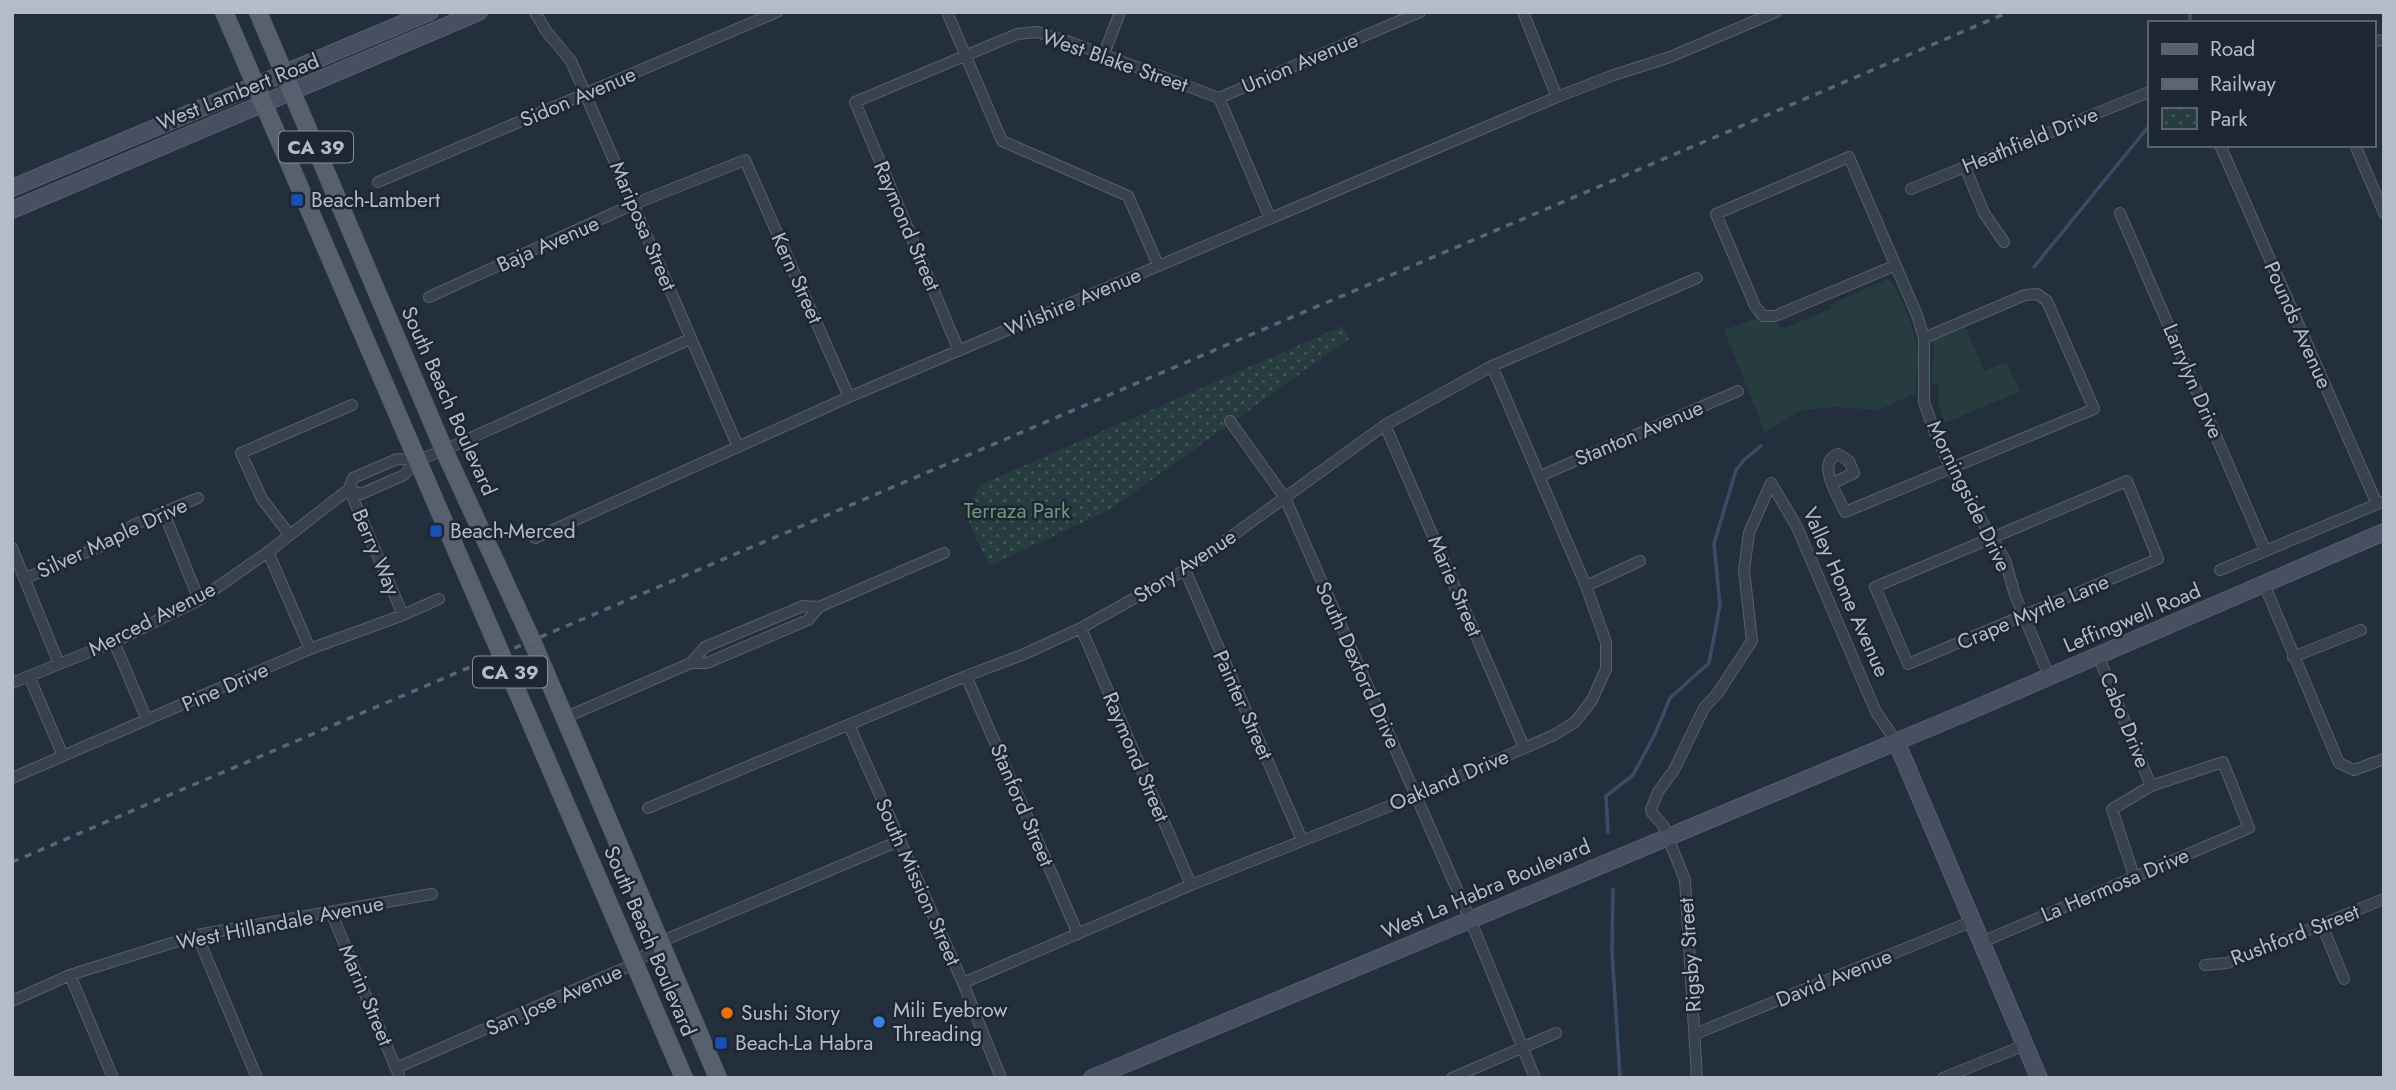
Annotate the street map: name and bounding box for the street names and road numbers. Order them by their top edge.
street label: West Blake Street [1038,22,1192,100]
street label: Union Avenue [1237,25,1363,101]
street label: West Lambert Road [153,46,323,138]
street label: Sidon Avenue [515,59,641,135]
street label: Heathfield Drive [1958,99,2103,181]
road number: CA 39 [279,132,353,162]
street label: Mariposa Street [602,157,684,295]
street label: Raymond Street [866,157,948,295]
street label: Baja Avenue [492,208,604,280]
street label: Kern Street [764,228,830,328]
street label: Pounds Avenue [2257,257,2340,394]
street label: Wilshire Avenue [1000,260,1146,344]
street label: South Beach Boulevard [394,302,504,500]
street label: Larrylyn Drive [2155,319,2231,443]
street label: Stanton Avenue [1570,392,1708,474]
street label: Morningside Drive [1919,415,2019,577]
street label: Silver Maple Drive [32,490,192,586]
street label: Valley Home Avenue [1795,502,1897,682]
street label: Berry Way [344,504,408,600]
street label: Story Avenue [1128,522,1242,610]
street label: Marie Street [1420,531,1490,641]
street label: Crape Myrtle Lane [1952,566,2114,658]
street label: Merced Avenue [83,574,221,664]
street label: Leffingwell Road [2059,576,2205,660]
street label: South Dexford Drive [1308,577,1408,753]
street label: Painter Street [1206,645,1280,765]
street label: Pine Drive [177,655,273,719]
road number: CA 39 [473,656,547,688]
street label: Cabo Drive [2092,668,2158,773]
street label: Raymond Street [1095,688,1177,826]
street label: Stanford Street [983,739,1061,871]
street label: Oakland Drive [1385,741,1513,819]
street label: South Mission Street [868,794,968,970]
street label: West La Habra Boulevard [1377,831,1595,947]
street label: La Hermosa Drive [2036,840,2194,930]
street label: South Beach Boulevard [596,841,704,1041]
street label: West Hillandale Avenue [174,888,386,958]
street label: Rigsby Street [1671,897,1709,1013]
street label: Rushford Street [2226,897,2364,973]
street label: Marin Street [331,940,401,1050]
street label: David Avenue [1772,941,1897,1015]
street label: San Jose Avenue [481,956,627,1043]

